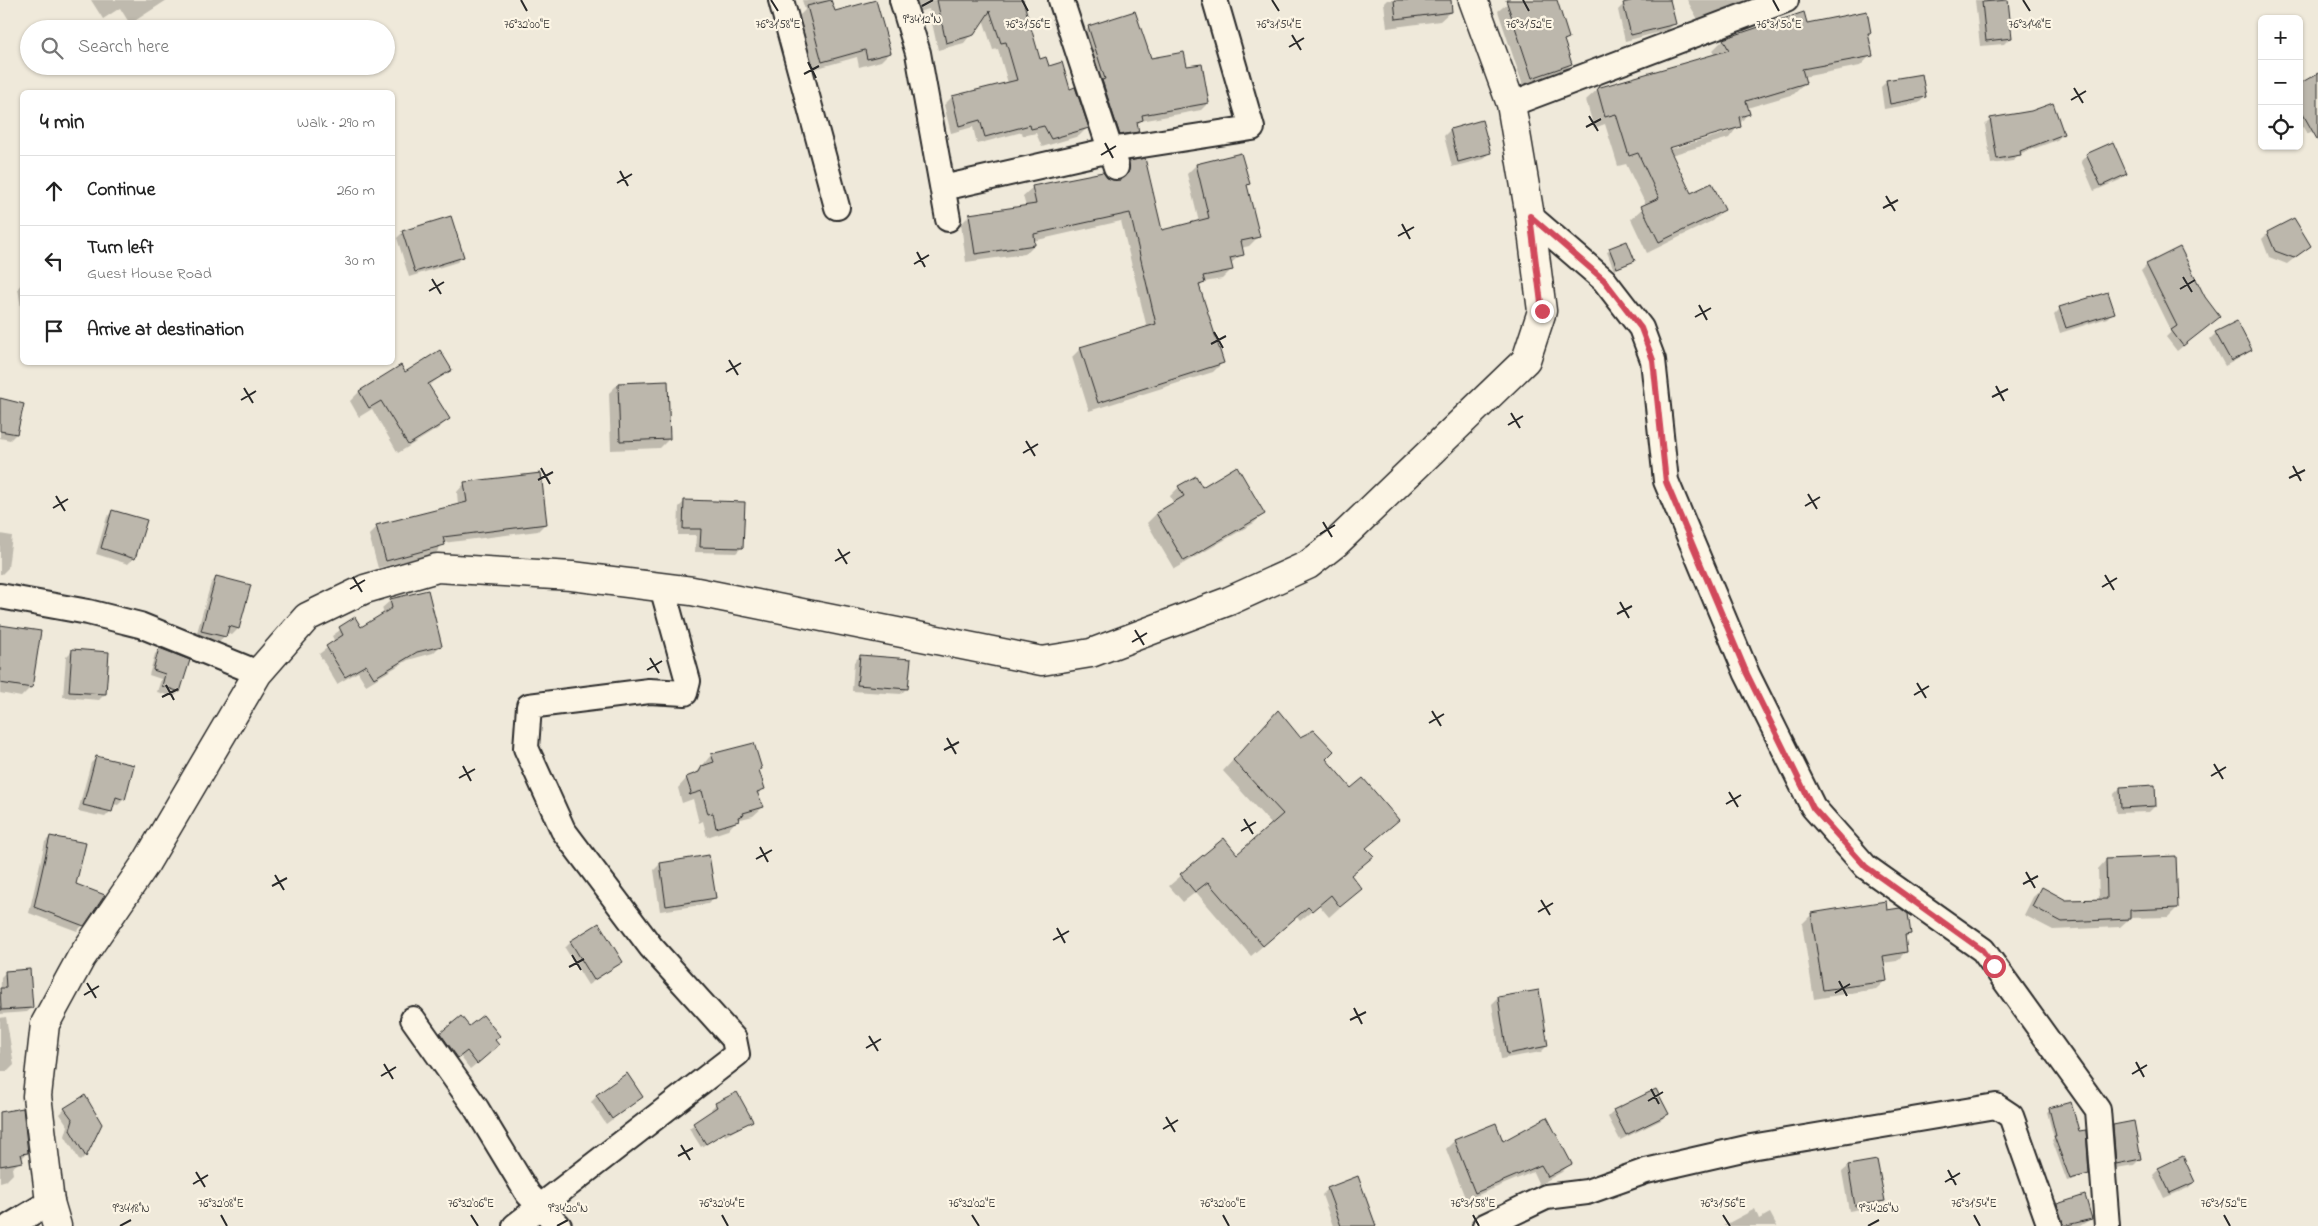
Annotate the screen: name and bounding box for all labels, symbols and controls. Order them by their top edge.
text: 9°34'12"N [903,11,941,29]
map controls [2258,15,2303,150]
button: + [2258,15,2303,60]
text: 76°32'00"E [504,16,550,34]
text: 76°31'58"E [756,16,800,34]
text: 76°31'56"E [1005,16,1051,34]
text: 76°31'54"E [1256,16,1302,34]
text: 76°31'52"E [1506,16,1552,34]
text: 76°31'50"E [1756,16,1802,34]
text: 76°31'48"E [2009,16,2052,34]
search box [20,20,395,75]
icon: search [38,34,66,62]
text: Search here [78,34,169,61]
button: − [2258,60,2303,105]
button: locate [2258,105,2303,150]
text: 4 min [40,108,84,138]
text: Walk · 290 m [297,111,375,135]
icon: ahead [40,177,68,205]
text: Continue [87,177,155,204]
text: 260 m [337,179,375,203]
text: Turn left [87,235,154,262]
icon: left [40,247,68,275]
text: 30 m [345,249,375,273]
text: Guest House Road [87,262,212,286]
route end [1531,300,1554,323]
icon: arrive [40,317,68,345]
text: Arrive at destination [87,317,244,344]
route start [1983,955,2006,978]
text: 76°32'08"E [198,1195,244,1213]
text: 76°32'06"E [448,1195,494,1213]
text: 76°32'04"E [699,1195,745,1213]
text: 76°32'02"E [949,1195,995,1213]
text: 76°32'00"E [1200,1195,1246,1213]
text: 76°31'58"E [1451,1195,1495,1213]
text: 76°31'56"E [1700,1195,1746,1213]
text: 76°31'54"E [1951,1195,1997,1213]
text: 76°31'52"E [2201,1195,2247,1213]
text: 9°34'18"N [112,1200,150,1218]
text: 9°34'20"N [548,1200,588,1218]
text: 9°34'26"N [1859,1200,1899,1218]

